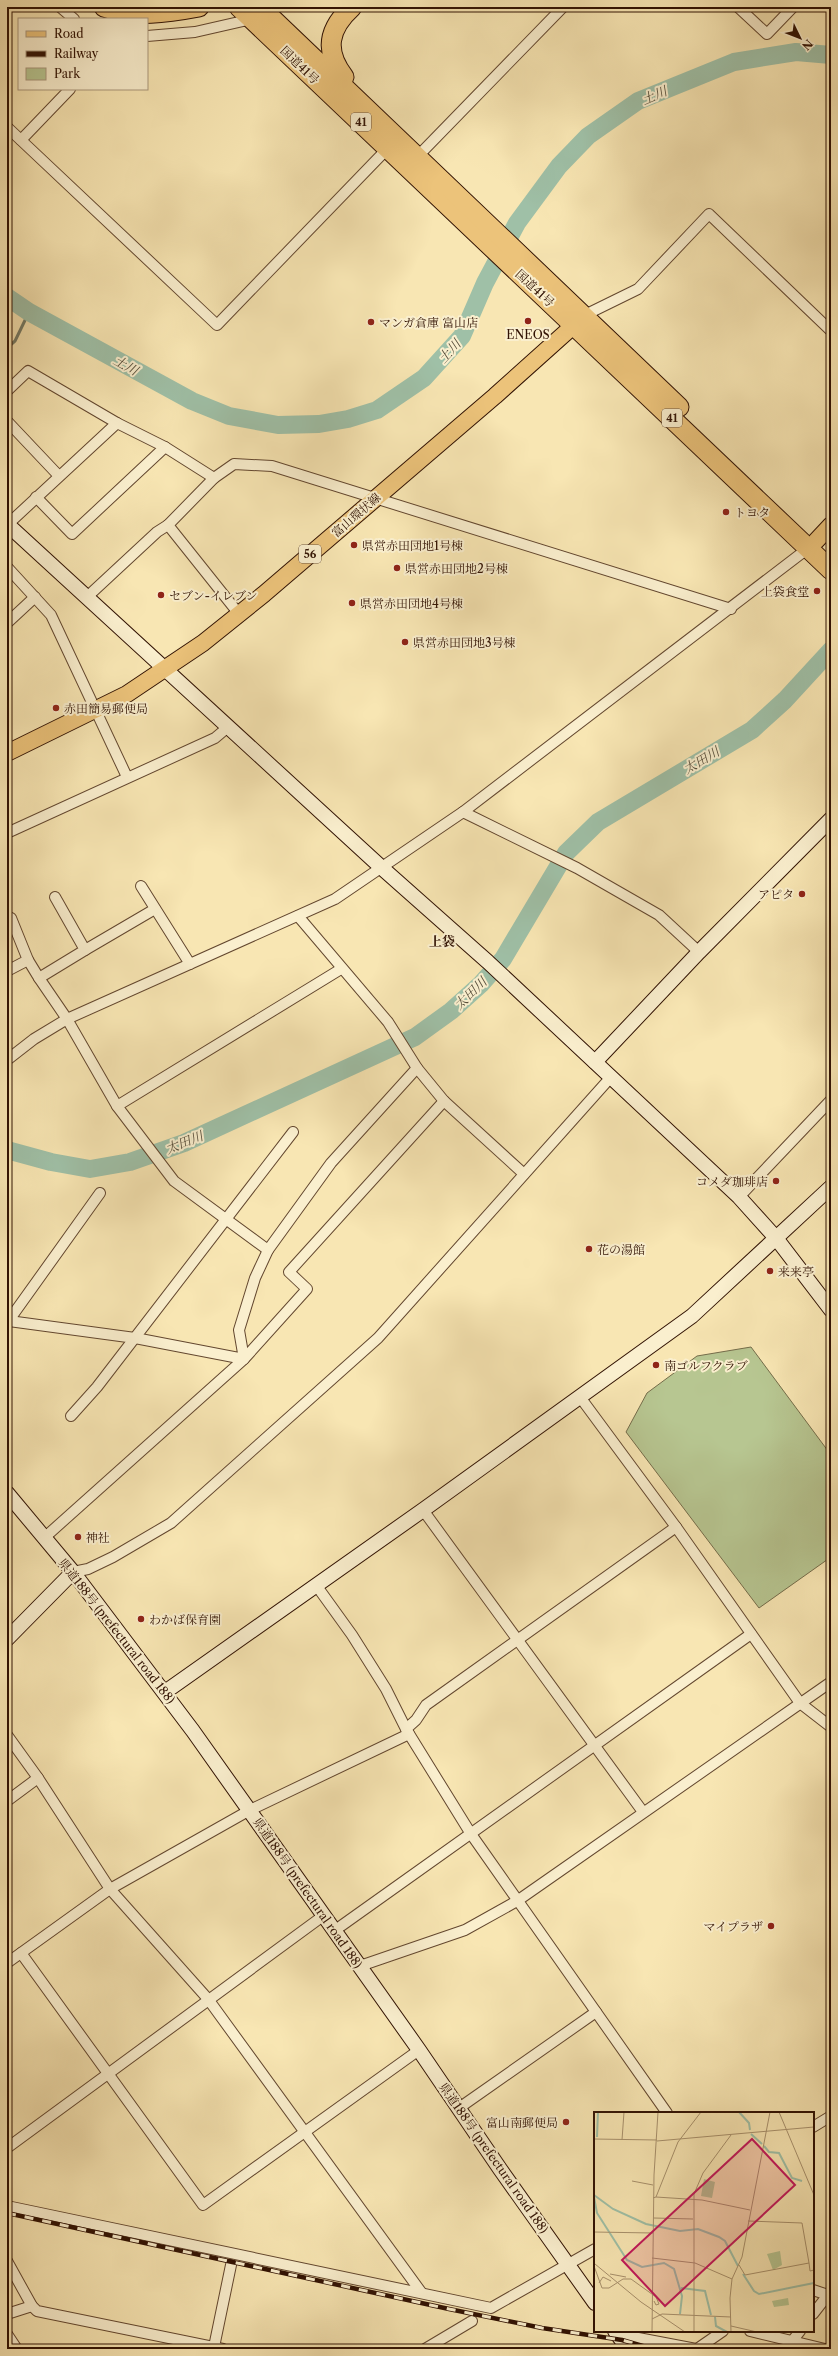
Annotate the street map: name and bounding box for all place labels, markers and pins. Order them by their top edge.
place label: マンガ倉庫 富山店 [379,315,478,330]
marker: ENEOS [523,316,533,326]
marker: マンガ倉庫 富山店 [366,317,376,327]
place label: ENEOS [506,327,550,342]
place label: トヨタ [734,505,770,520]
marker: トヨタ [721,507,731,517]
place label: 県営赤田団地1号棟 [362,538,463,553]
marker: 県営赤田団地1号棟 [349,540,359,550]
place label: 県営赤田団地2号棟 [405,561,508,576]
marker: 県営赤田団地2号棟 [392,563,402,573]
place label: 上袋食堂 [761,584,809,599]
marker: 上袋食堂 [812,586,822,596]
place label: セブン-イレブン [169,588,258,603]
marker: セブン-イレブン [156,590,166,600]
place label: 県営赤田団地4号棟 [360,596,463,611]
marker: 県営赤田団地4号棟 [347,598,357,608]
place label: 県営赤田団地3号棟 [413,635,516,650]
marker: 県営赤田団地3号棟 [400,637,410,647]
place label: 赤田簡易郵便局 [64,701,148,716]
marker: 赤田簡易郵便局 [51,703,61,713]
place label: アピタ [758,887,794,902]
marker: アピタ [797,889,807,899]
place label: コメダ珈琲店 [696,1174,768,1189]
marker: コメダ珈琲店 [771,1176,781,1186]
place label: 花の湯館 [597,1242,645,1257]
marker: 花の湯館 [584,1244,594,1254]
place label: 来来亭 [778,1264,814,1279]
marker: 来来亭 [765,1266,775,1276]
place label: 南ゴルフクラブ [664,1358,748,1373]
marker: 南ゴルフクラブ [651,1360,661,1370]
place label: 神社 [86,1530,110,1545]
marker: 神社 [73,1532,83,1542]
place label: わかば保育園 [149,1612,221,1627]
marker: わかば保育園 [136,1614,146,1624]
place label: マイプラザ [704,1919,763,1934]
marker: マイプラザ [766,1921,776,1931]
place label: 富山南郵便局 [486,2115,558,2130]
marker: 富山南郵便局 [561,2117,571,2127]

